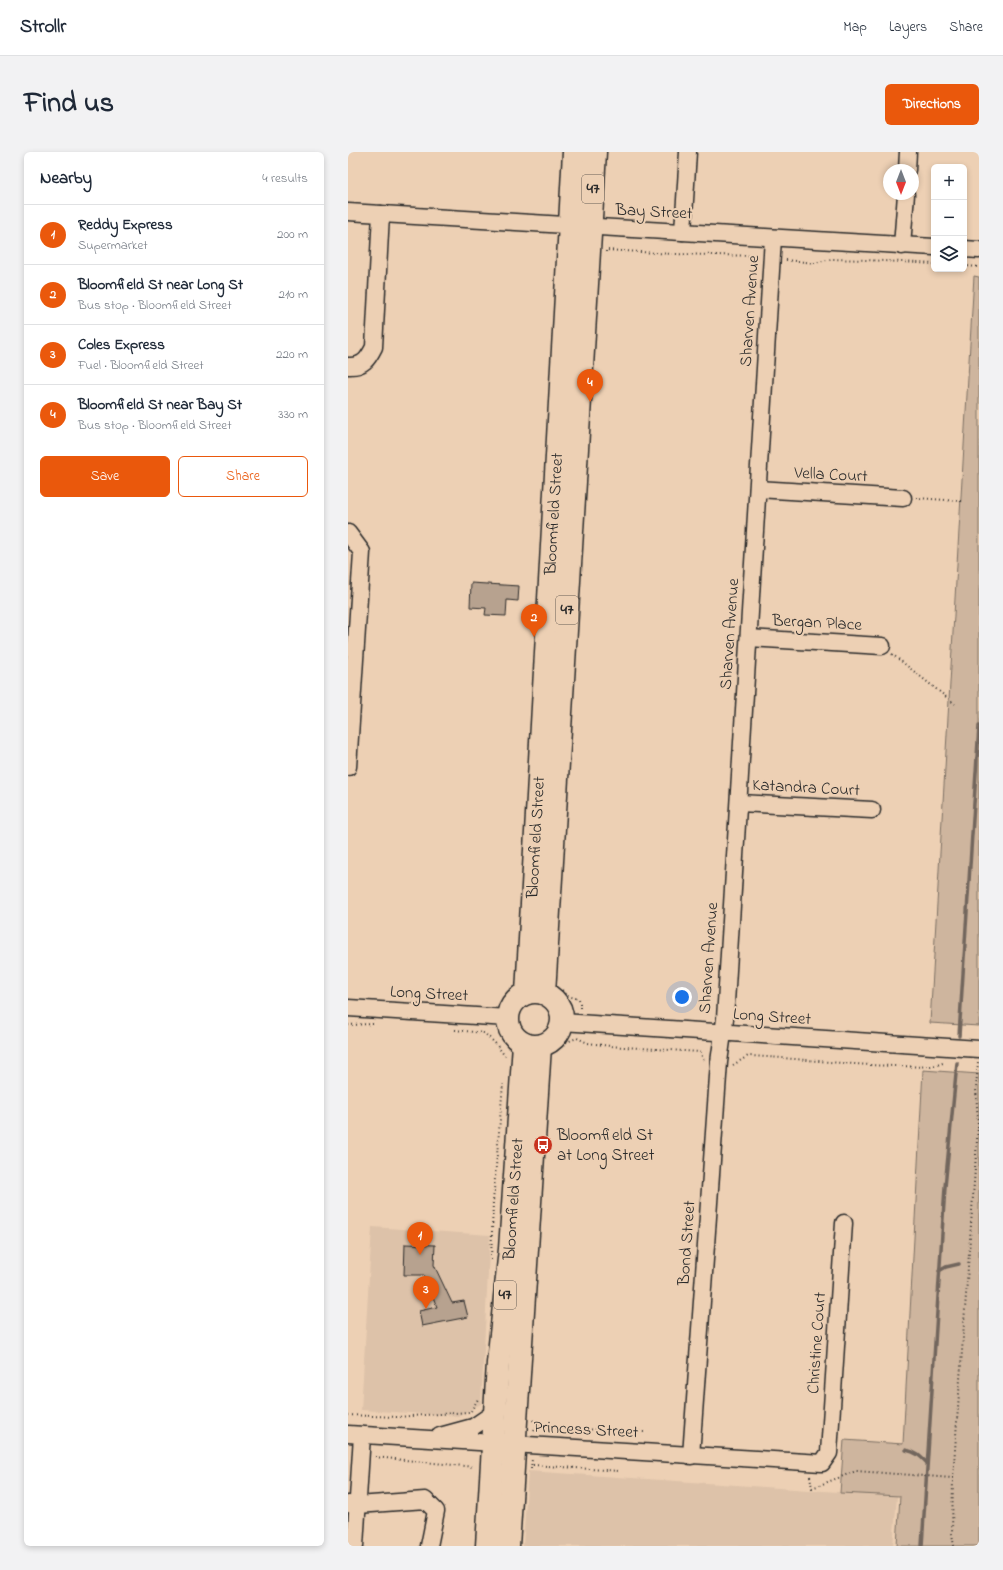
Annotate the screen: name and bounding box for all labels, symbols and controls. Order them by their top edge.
text: Strollr [20,14,66,41]
text: Map [843,17,867,38]
text: Layers [889,17,927,38]
text: Share [949,17,983,38]
text: Find us [24,84,114,125]
button: Directions [885,84,979,125]
north arrow [883,164,919,200]
map controls [931,164,967,272]
button: + [931,164,967,200]
text: Nearby [40,166,92,191]
text: 4 results [262,169,308,188]
road number: 47 [582,175,604,203]
street label: Bay Street [614,197,693,228]
button: − [931,200,967,236]
text: Reddy Express [78,214,173,236]
text: 1 [51,225,55,244]
text: 200 m [277,225,308,244]
text: Supermarket [78,236,148,255]
button: layers [931,236,967,272]
street label: Sharven Avenue [734,254,766,368]
text: Bloomfield St near Long St [78,274,243,296]
text: 2 [50,285,56,304]
text: 210 m [278,285,308,304]
text: Bus stop · Bloomfield Street [78,296,232,315]
text: Coles Express [78,334,165,356]
text: 3 [50,345,56,364]
text: 220 m [276,345,308,364]
text: Fuel · Bloomfield Street [78,356,204,375]
pin: 4 [577,369,603,402]
text: Bloomfield St near Bay St [78,394,242,416]
text: 4 [50,405,56,424]
text: 330 m [278,405,308,424]
text: Bus stop · Bloomfield Street [78,416,232,435]
street label: Bloomfield Street [538,452,570,577]
button: Save [40,456,170,497]
button: Share [178,456,308,497]
street label: Vella Court [793,461,869,489]
street label: Sharven Avenue [714,577,746,691]
road number: 47 [556,596,578,624]
pin: 2 [521,604,547,637]
street label: Bergan Place [770,608,863,640]
street label: Katandra Court [752,773,861,803]
street label: Bloomfield Street [520,775,552,900]
street label: Sharven Avenue [693,901,725,1015]
street label: Long Street [389,979,469,1011]
your location [672,987,692,1007]
street label: Long Street [732,1002,812,1034]
place label: Bloomfield St at Long Street [556,1123,655,1170]
bus stop icon: Bloomfield St at Long Street [532,1134,554,1156]
street label: Bloomfield Street [496,1137,530,1262]
street label: Bond Street [671,1199,702,1287]
pin: 1 [407,1222,433,1255]
pin: 3 [413,1276,439,1309]
road number: 47 [494,1281,516,1309]
street label: Christine Court [801,1291,833,1395]
street label: Princess Street [533,1415,639,1445]

